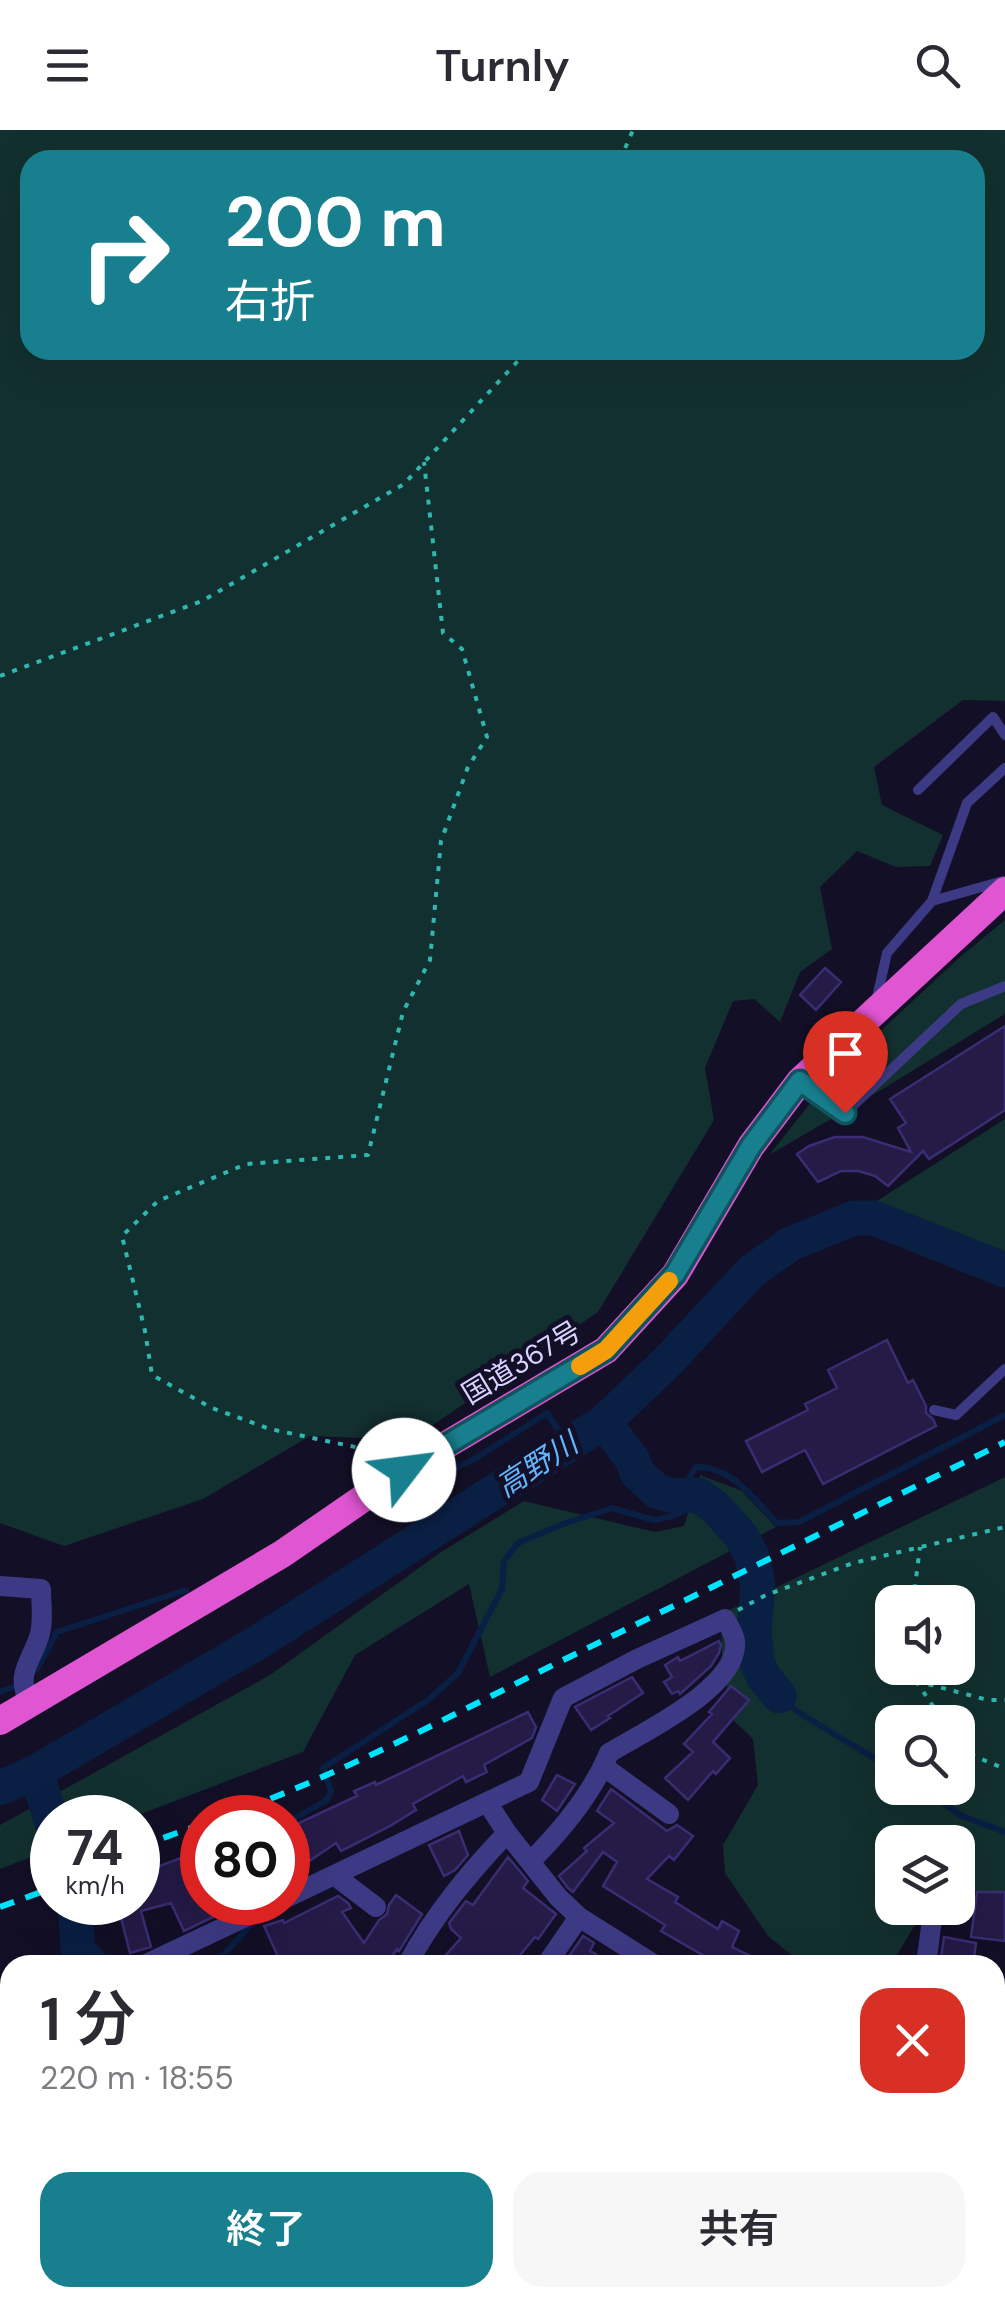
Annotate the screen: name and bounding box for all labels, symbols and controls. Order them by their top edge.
text: Turnly [435,36,570,95]
icon: menu [40,38,95,93]
icon: search [910,38,965,93]
text: 200 m [225,177,446,268]
icon: right [60,190,190,320]
text: 右折 [225,272,315,331]
pin [803,1011,888,1114]
icon: arrive [818,1026,873,1081]
street label: 国道367号 [455,1312,588,1412]
position arrow [352,1418,456,1522]
water label: 高野川 [488,1422,588,1505]
map controls [875,1585,975,1925]
button: sound [875,1585,975,1685]
button: search [875,1705,975,1805]
speed limit sign: 80 [180,1795,310,1925]
text: 74 [67,1815,123,1881]
button: layers [875,1825,975,1925]
text: km/h [65,1869,125,1902]
text: 1 分 [40,1980,136,2059]
button: close [860,1988,965,2093]
text: 220 m · 18:55 [40,2057,234,2099]
button: 終了 [40,2172,493,2287]
button: 共有 [513,2172,965,2287]

